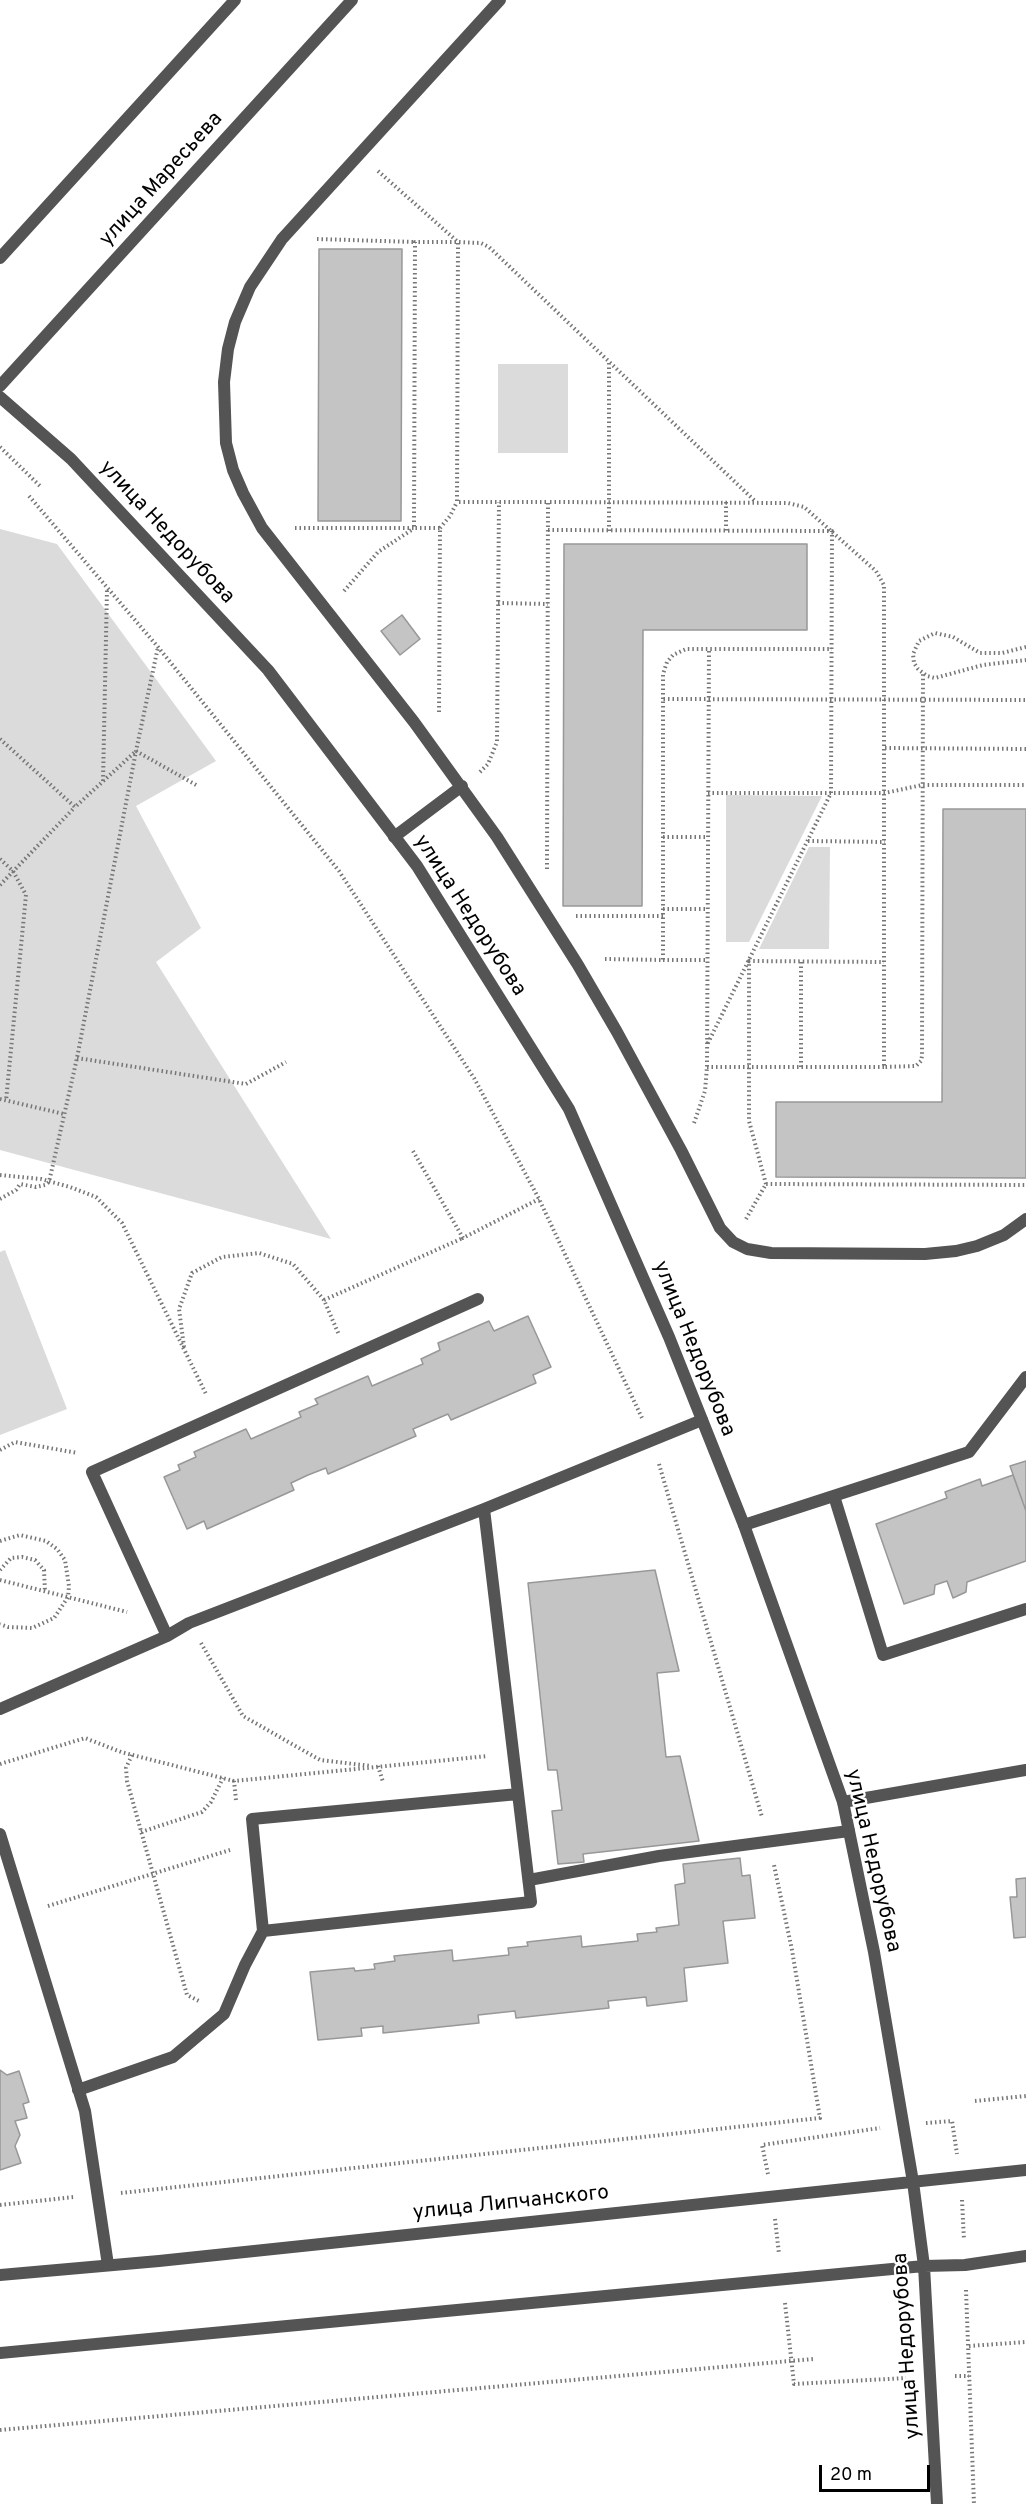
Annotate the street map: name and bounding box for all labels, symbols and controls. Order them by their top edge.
street label: улица Маресьева [95,108,229,252]
street label: улица Недорубова [93,456,239,610]
street label: улица Недорубова [408,831,530,1001]
street label: улица Недорубова [646,1258,740,1440]
street label: улица Недорубова [839,1767,905,1955]
street label: улица Липчанского [412,2181,610,2227]
street label: улица Недорубова [889,2252,927,2440]
scale bar [822,2453,933,2491]
text: 20 m [830,2464,872,2487]

